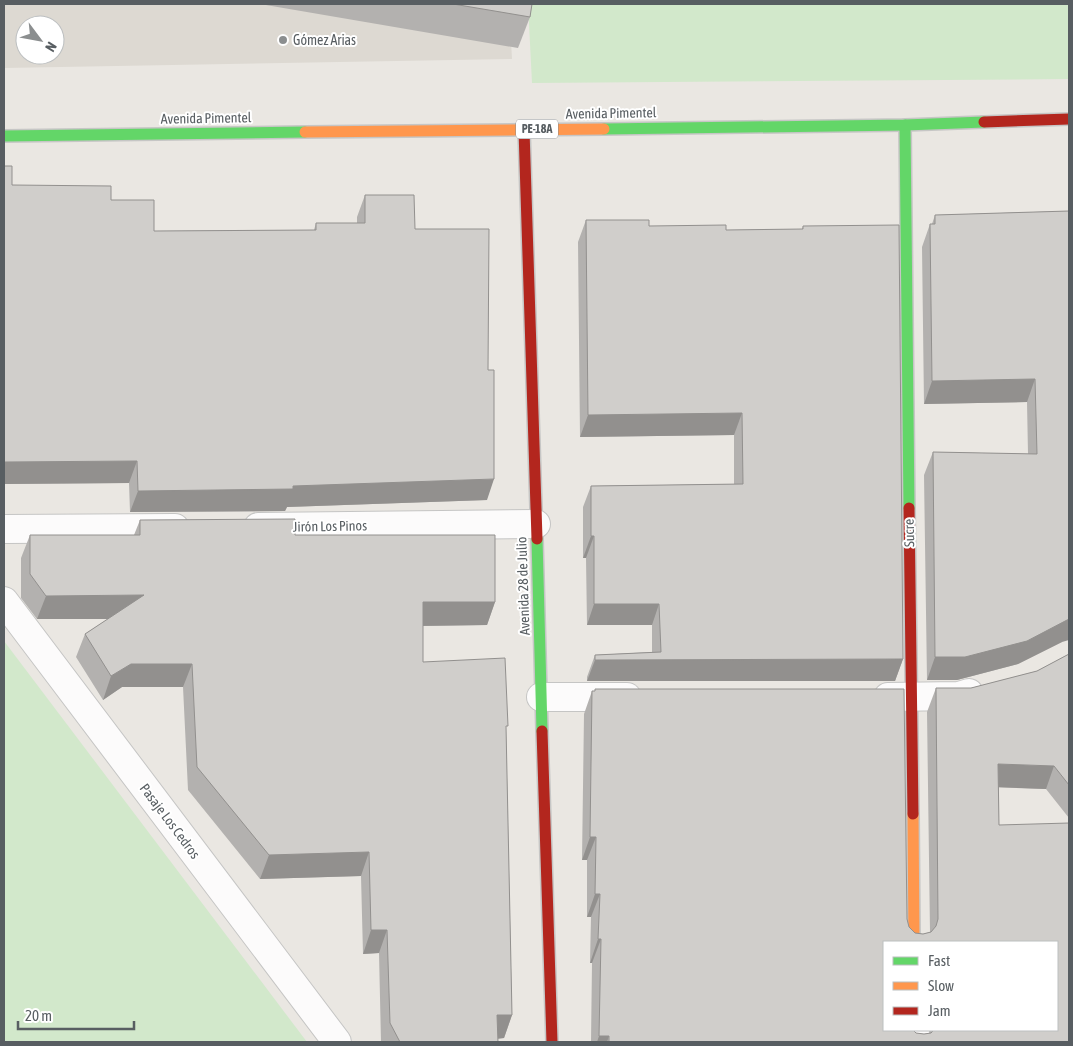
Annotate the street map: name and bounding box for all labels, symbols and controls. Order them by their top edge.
north arrow [15,15,65,65]
place label: Gómez Arias [293,32,356,48]
marker: Gómez Arias [277,34,289,46]
text: N [42,39,60,55]
street label: Avenida Pimentel [565,104,657,122]
street label: Avenida Pimentel [160,109,252,127]
road number: PE-18A [516,120,558,138]
street label: Jirón Los Pinos [293,517,367,535]
street label: Sucre [901,519,917,547]
street label: Avenida 28 de Julio [513,536,533,636]
street label: Pasaje Los Cedros [137,780,203,862]
legend [883,941,1058,1031]
text: Fast [928,952,950,969]
text: Slow [928,977,954,994]
scale bar [18,998,134,1030]
text: Jam [928,1002,951,1019]
text: 20 m [25,1007,52,1024]

